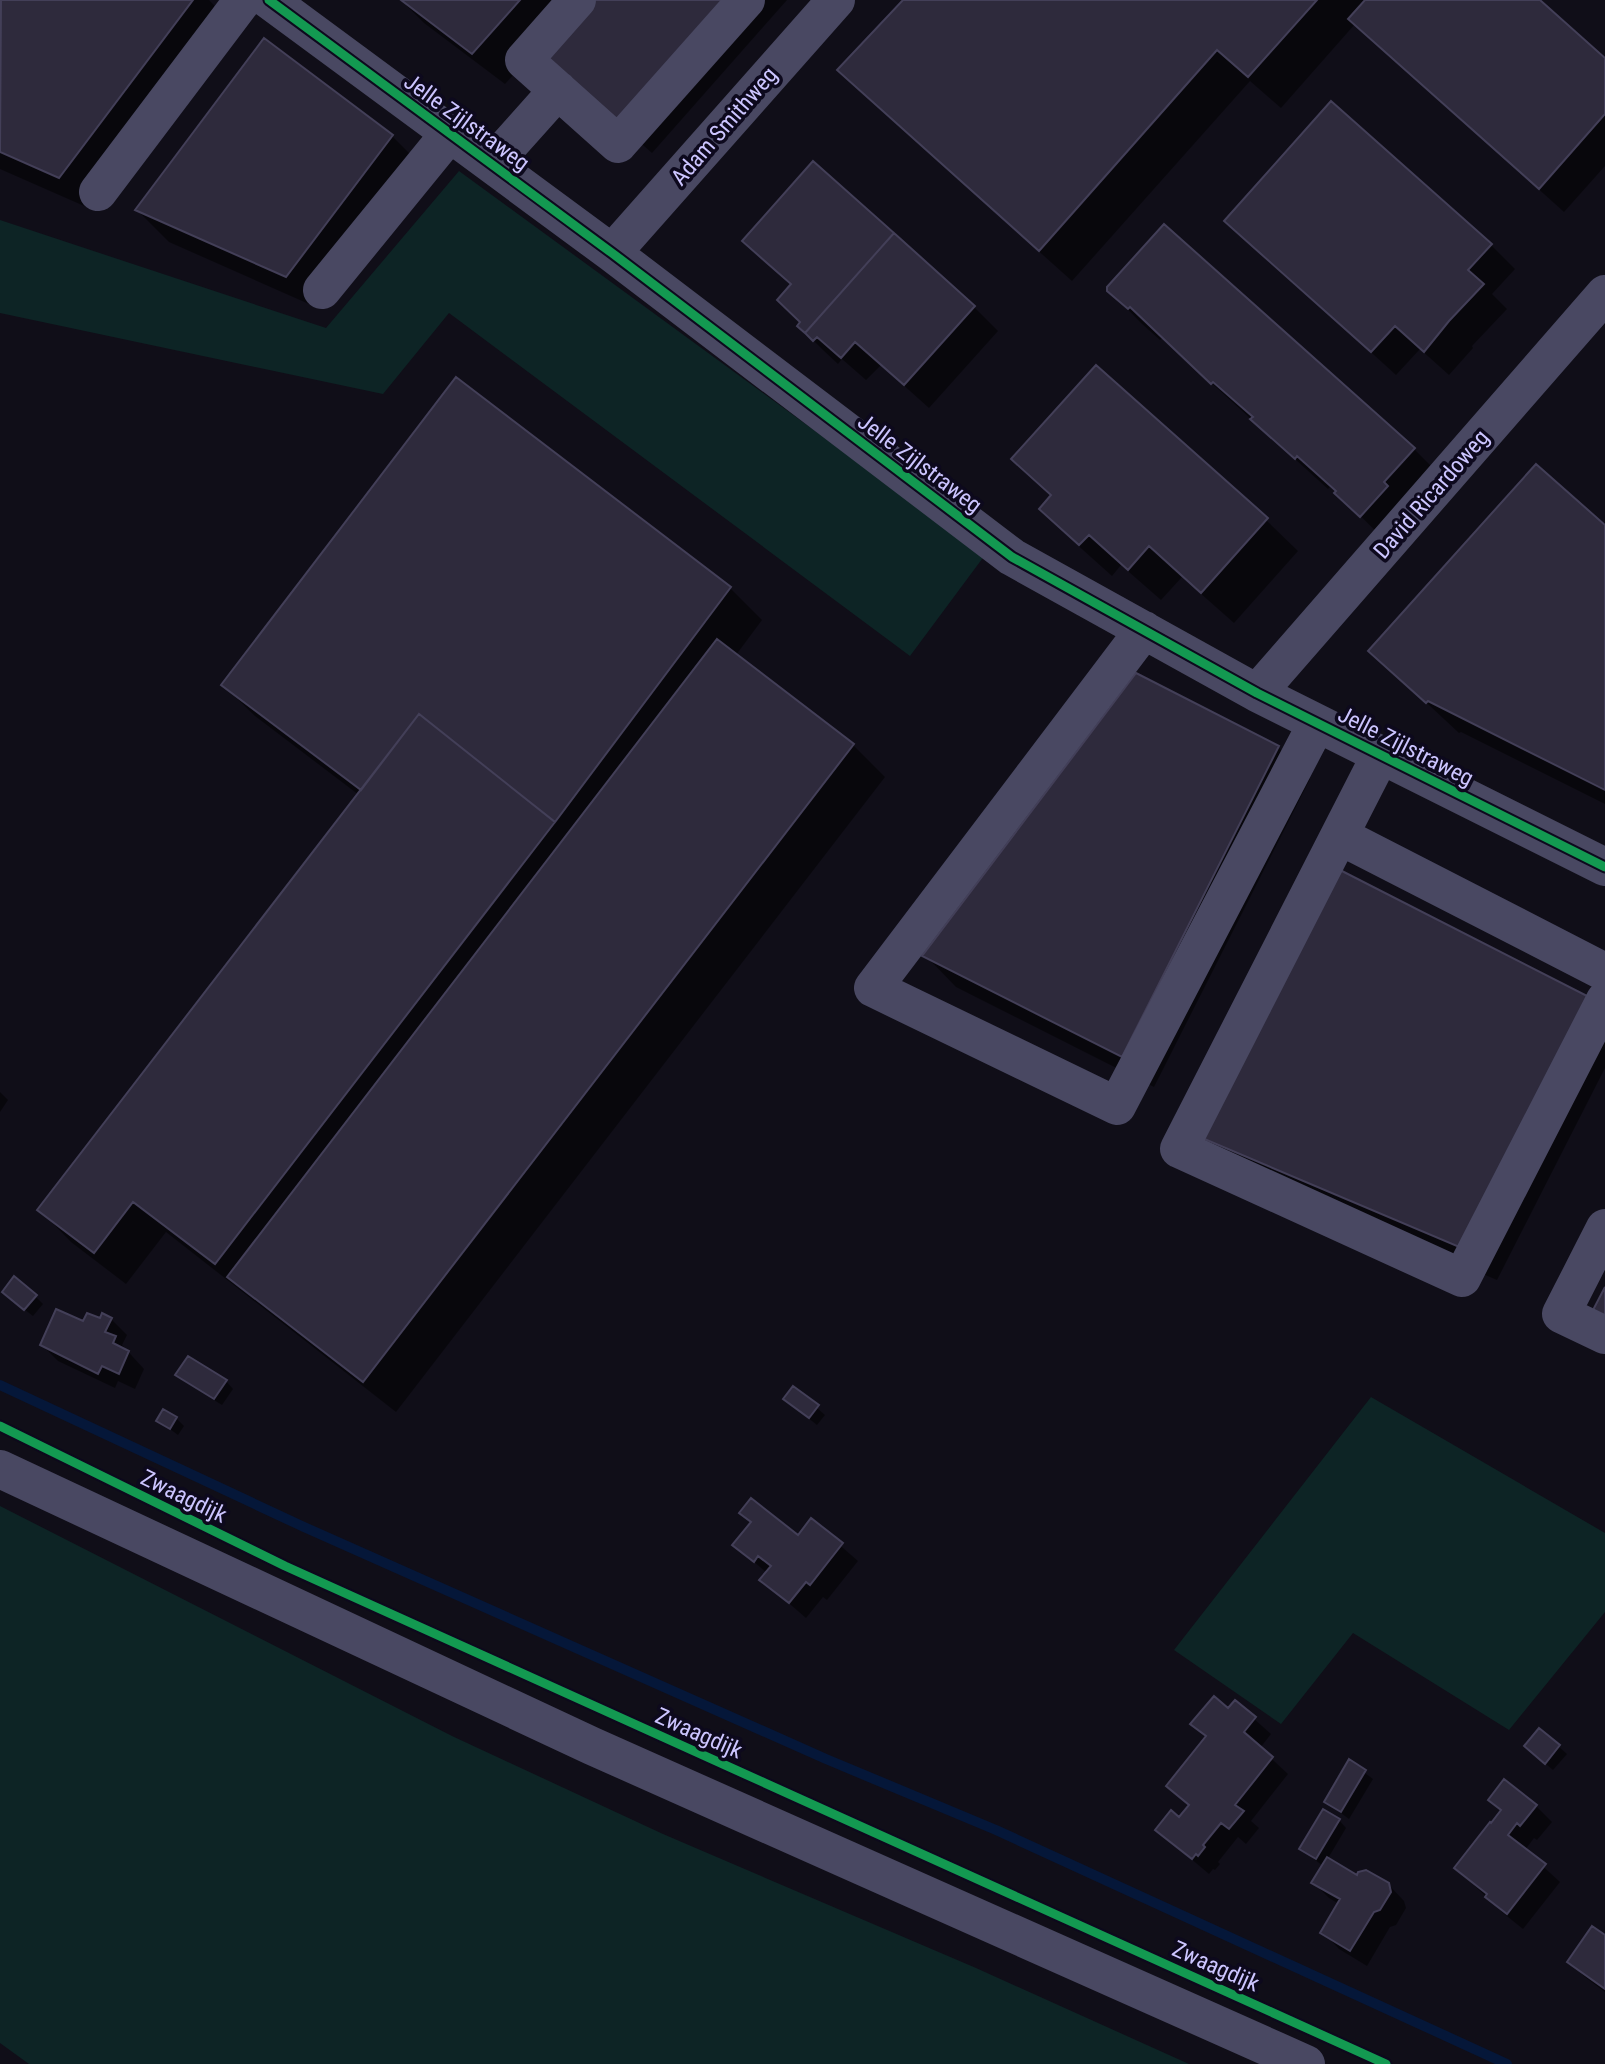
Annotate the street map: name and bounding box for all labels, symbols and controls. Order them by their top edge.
street label: Adam Smithweg [666,62,783,191]
street label: Jelle Zijlstraweg [399,68,535,177]
street label: Jelle Zijlstraweg [852,408,987,519]
street label: David Ricardoweg [1368,424,1495,564]
street label: Jelle Zijlstraweg [1334,701,1478,792]
street label: Zwaagdijk [136,1464,232,1529]
street label: Zwaagdijk [651,1702,747,1765]
street label: Zwaagdijk [1168,1935,1264,1998]

